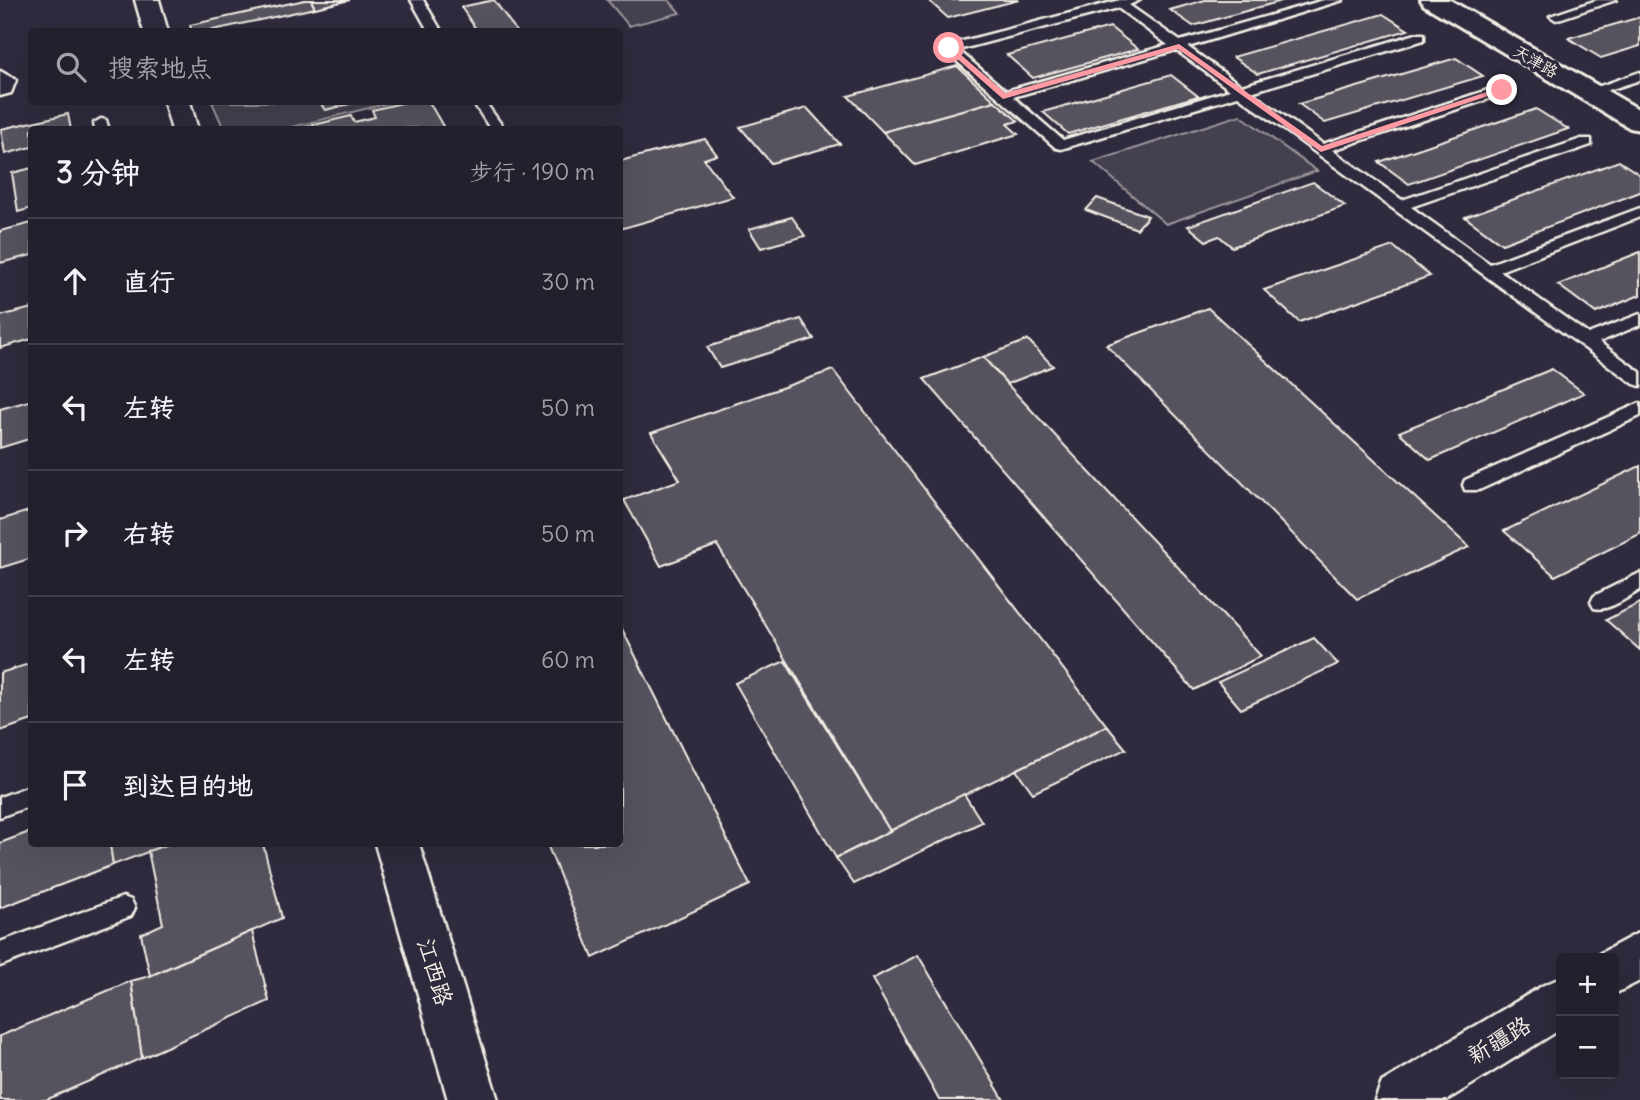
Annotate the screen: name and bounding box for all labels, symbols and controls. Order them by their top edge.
search box [28,28,623,105]
route start [933,32,964,63]
street label: 天津路 [1510,40,1562,82]
icon: search [52,48,90,86]
text: 搜索地点 [108,51,212,84]
route end [1486,74,1517,105]
text: 3 分钟 [56,153,140,191]
text: 步行 · 190 m [470,157,595,186]
icon: ahead [56,262,94,300]
text: 直行 [123,265,175,298]
text: 30 m [541,267,595,296]
icon: left [56,388,94,426]
text: 左转 [123,391,175,424]
text: 50 m [541,393,595,422]
icon: right [56,514,94,552]
text: 右转 [123,517,175,550]
text: 50 m [541,519,595,548]
icon: left [56,640,94,678]
text: 左转 [123,643,175,676]
text: 60 m [541,645,595,674]
icon: arrive [56,766,94,804]
text: 到达目的地 [123,769,253,802]
street label: 江西路 [412,935,459,1009]
map controls [1556,953,1619,1079]
button: + [1556,953,1619,1016]
street label: 新疆路 [1462,1009,1536,1070]
button: − [1556,1016,1619,1079]

